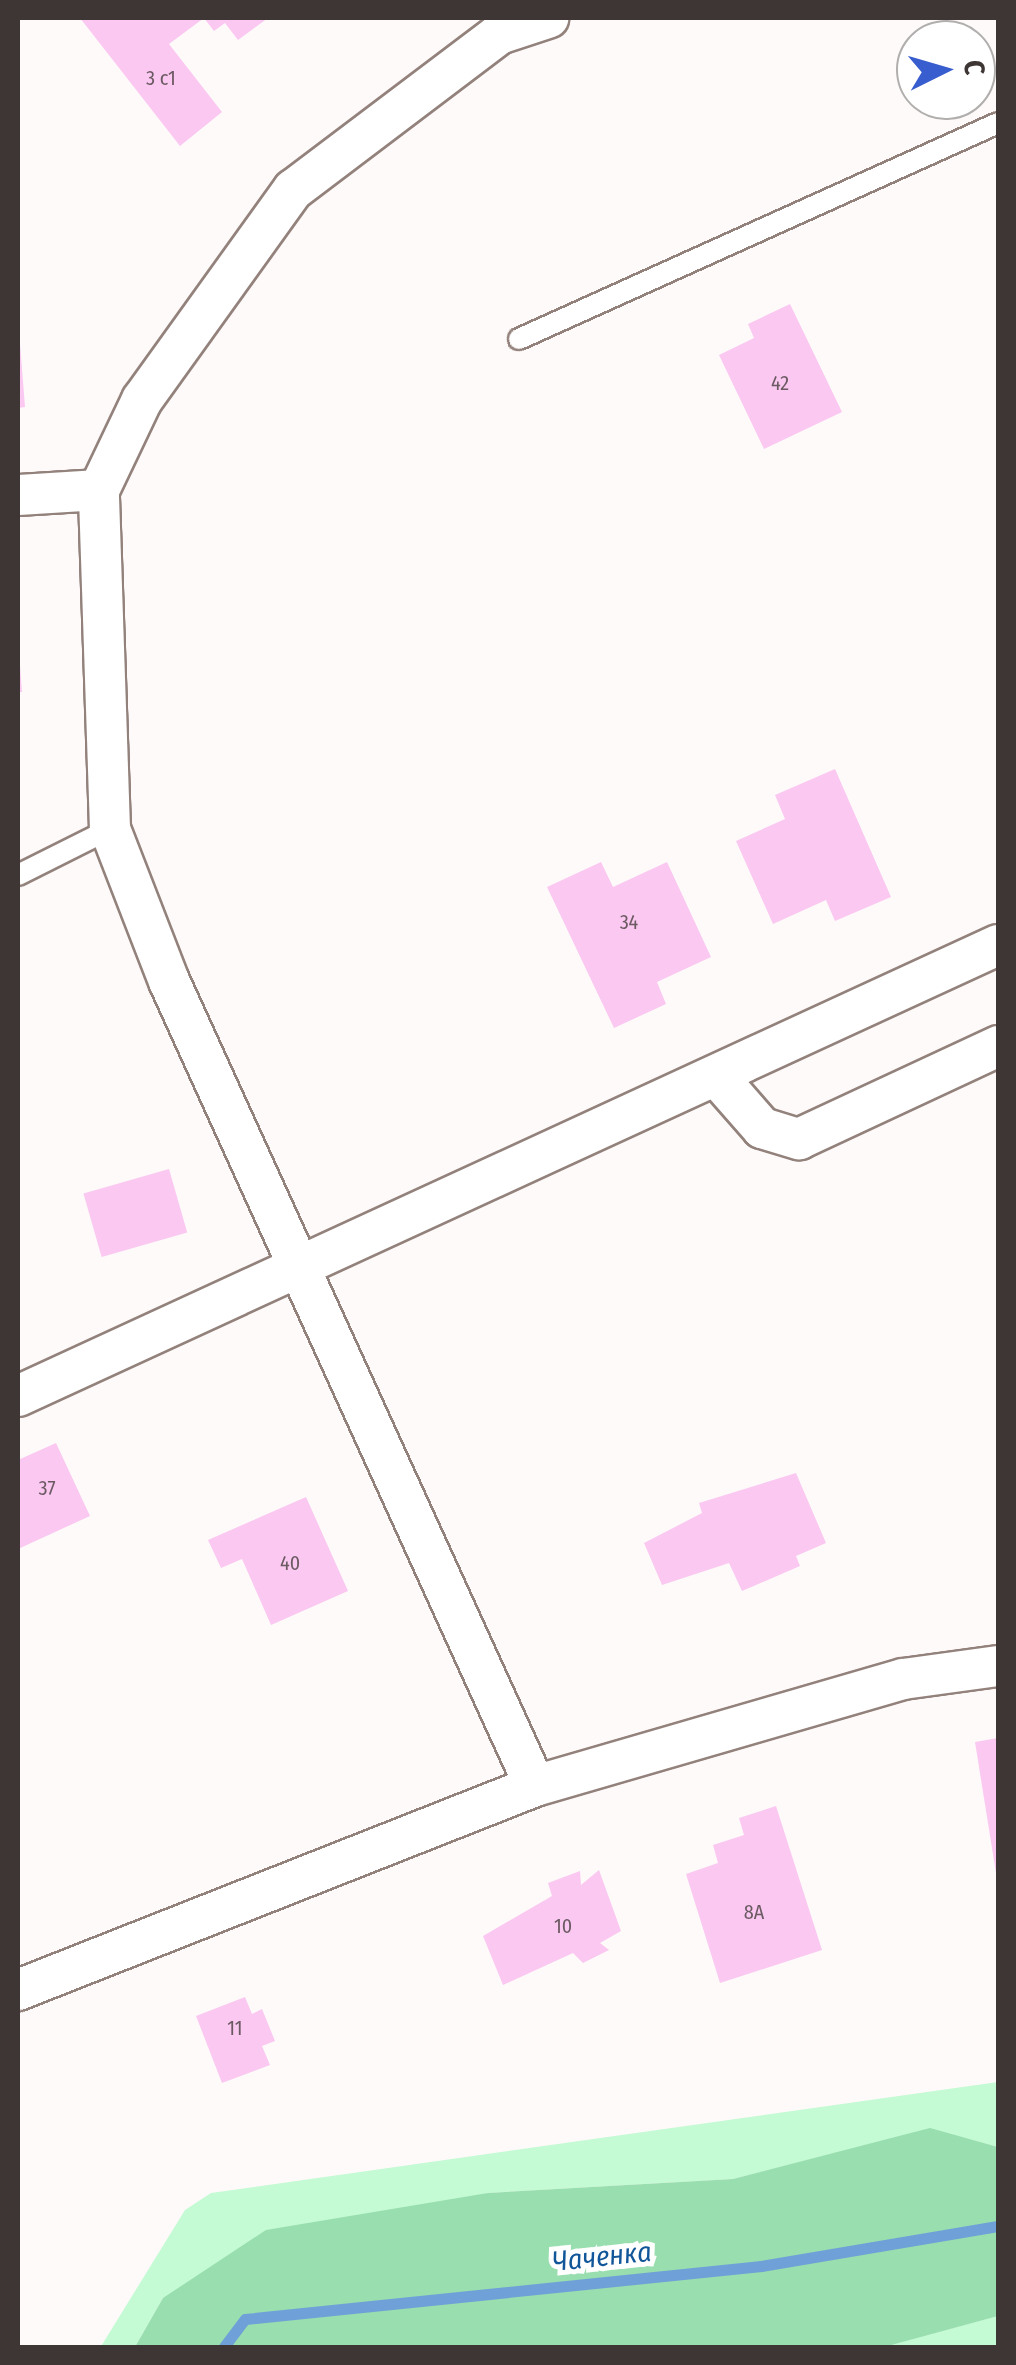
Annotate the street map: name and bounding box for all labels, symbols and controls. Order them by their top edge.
north arrow [896,20,996,120]
text: С [957,59,991,76]
house number: 3 с1 [146,66,176,90]
house number: 42 [771,371,789,395]
house number: 34 [620,910,638,934]
house number: 37 [38,1476,56,1500]
house number: 40 [280,1551,300,1575]
house number: 8А [744,1900,764,1924]
house number: 10 [554,1914,572,1938]
house number: 11 [227,2016,243,2040]
water label: Чаченка [551,2235,653,2279]

